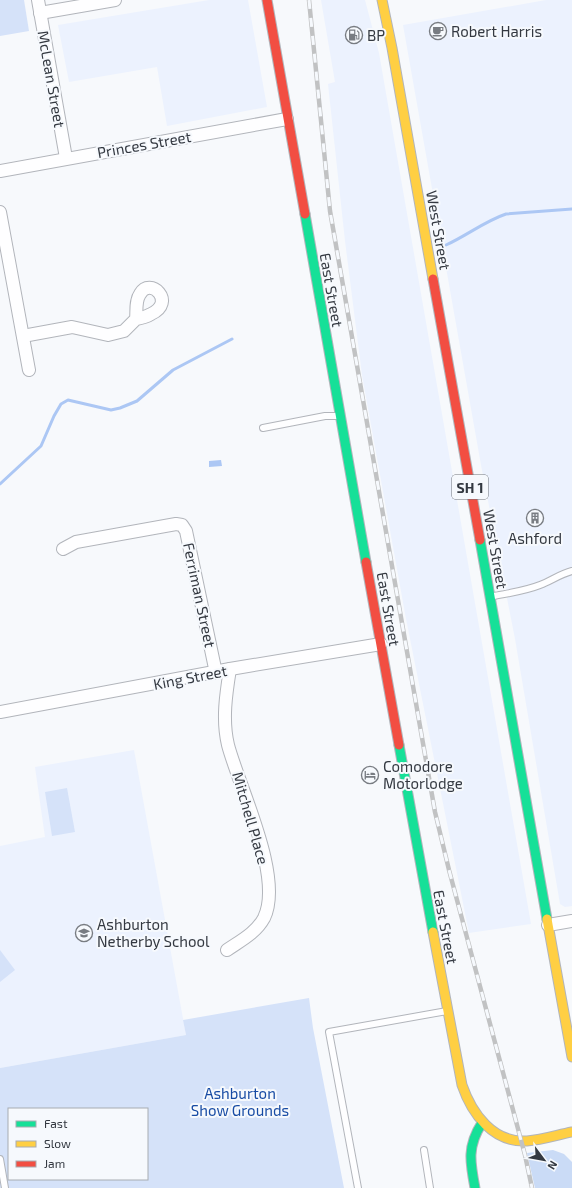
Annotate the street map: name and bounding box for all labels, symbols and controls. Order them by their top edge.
cafe icon: Robert Harris [428,21,448,41]
place label: Robert Harris [451,22,542,40]
fuel station icon: BP [344,25,364,45]
place label: BP [367,26,385,44]
street label: McLean Street [35,29,69,129]
street label: Princes Street [96,127,193,161]
street label: West Street [423,189,455,271]
street label: East Street [317,251,347,329]
road number: SH 1 [452,475,488,499]
street label: West Street [480,508,512,590]
building icon: Ashford [525,508,545,528]
place label: Ashford [508,529,562,547]
street label: Ferriman Street [180,541,220,649]
street label: East Street [374,570,404,648]
street label: King Street [152,661,229,693]
place label: Comodore Motorlodge [383,757,463,792]
hotel icon: Comodore Motorlodge [360,765,380,785]
street label: Mitchell Place [229,770,273,866]
street label: East Street [430,888,462,966]
place label: Ashburton Netherby School [97,915,210,950]
school or university icon: Ashburton Netherby School [74,923,94,943]
park label: Ashburton Show Grounds [191,1084,289,1119]
legend [8,1108,148,1180]
text: Fast [44,1116,68,1130]
text: Slow [44,1136,71,1150]
north arrow [524,1140,564,1180]
text: Jam [44,1156,65,1170]
text: N [545,1159,561,1172]

